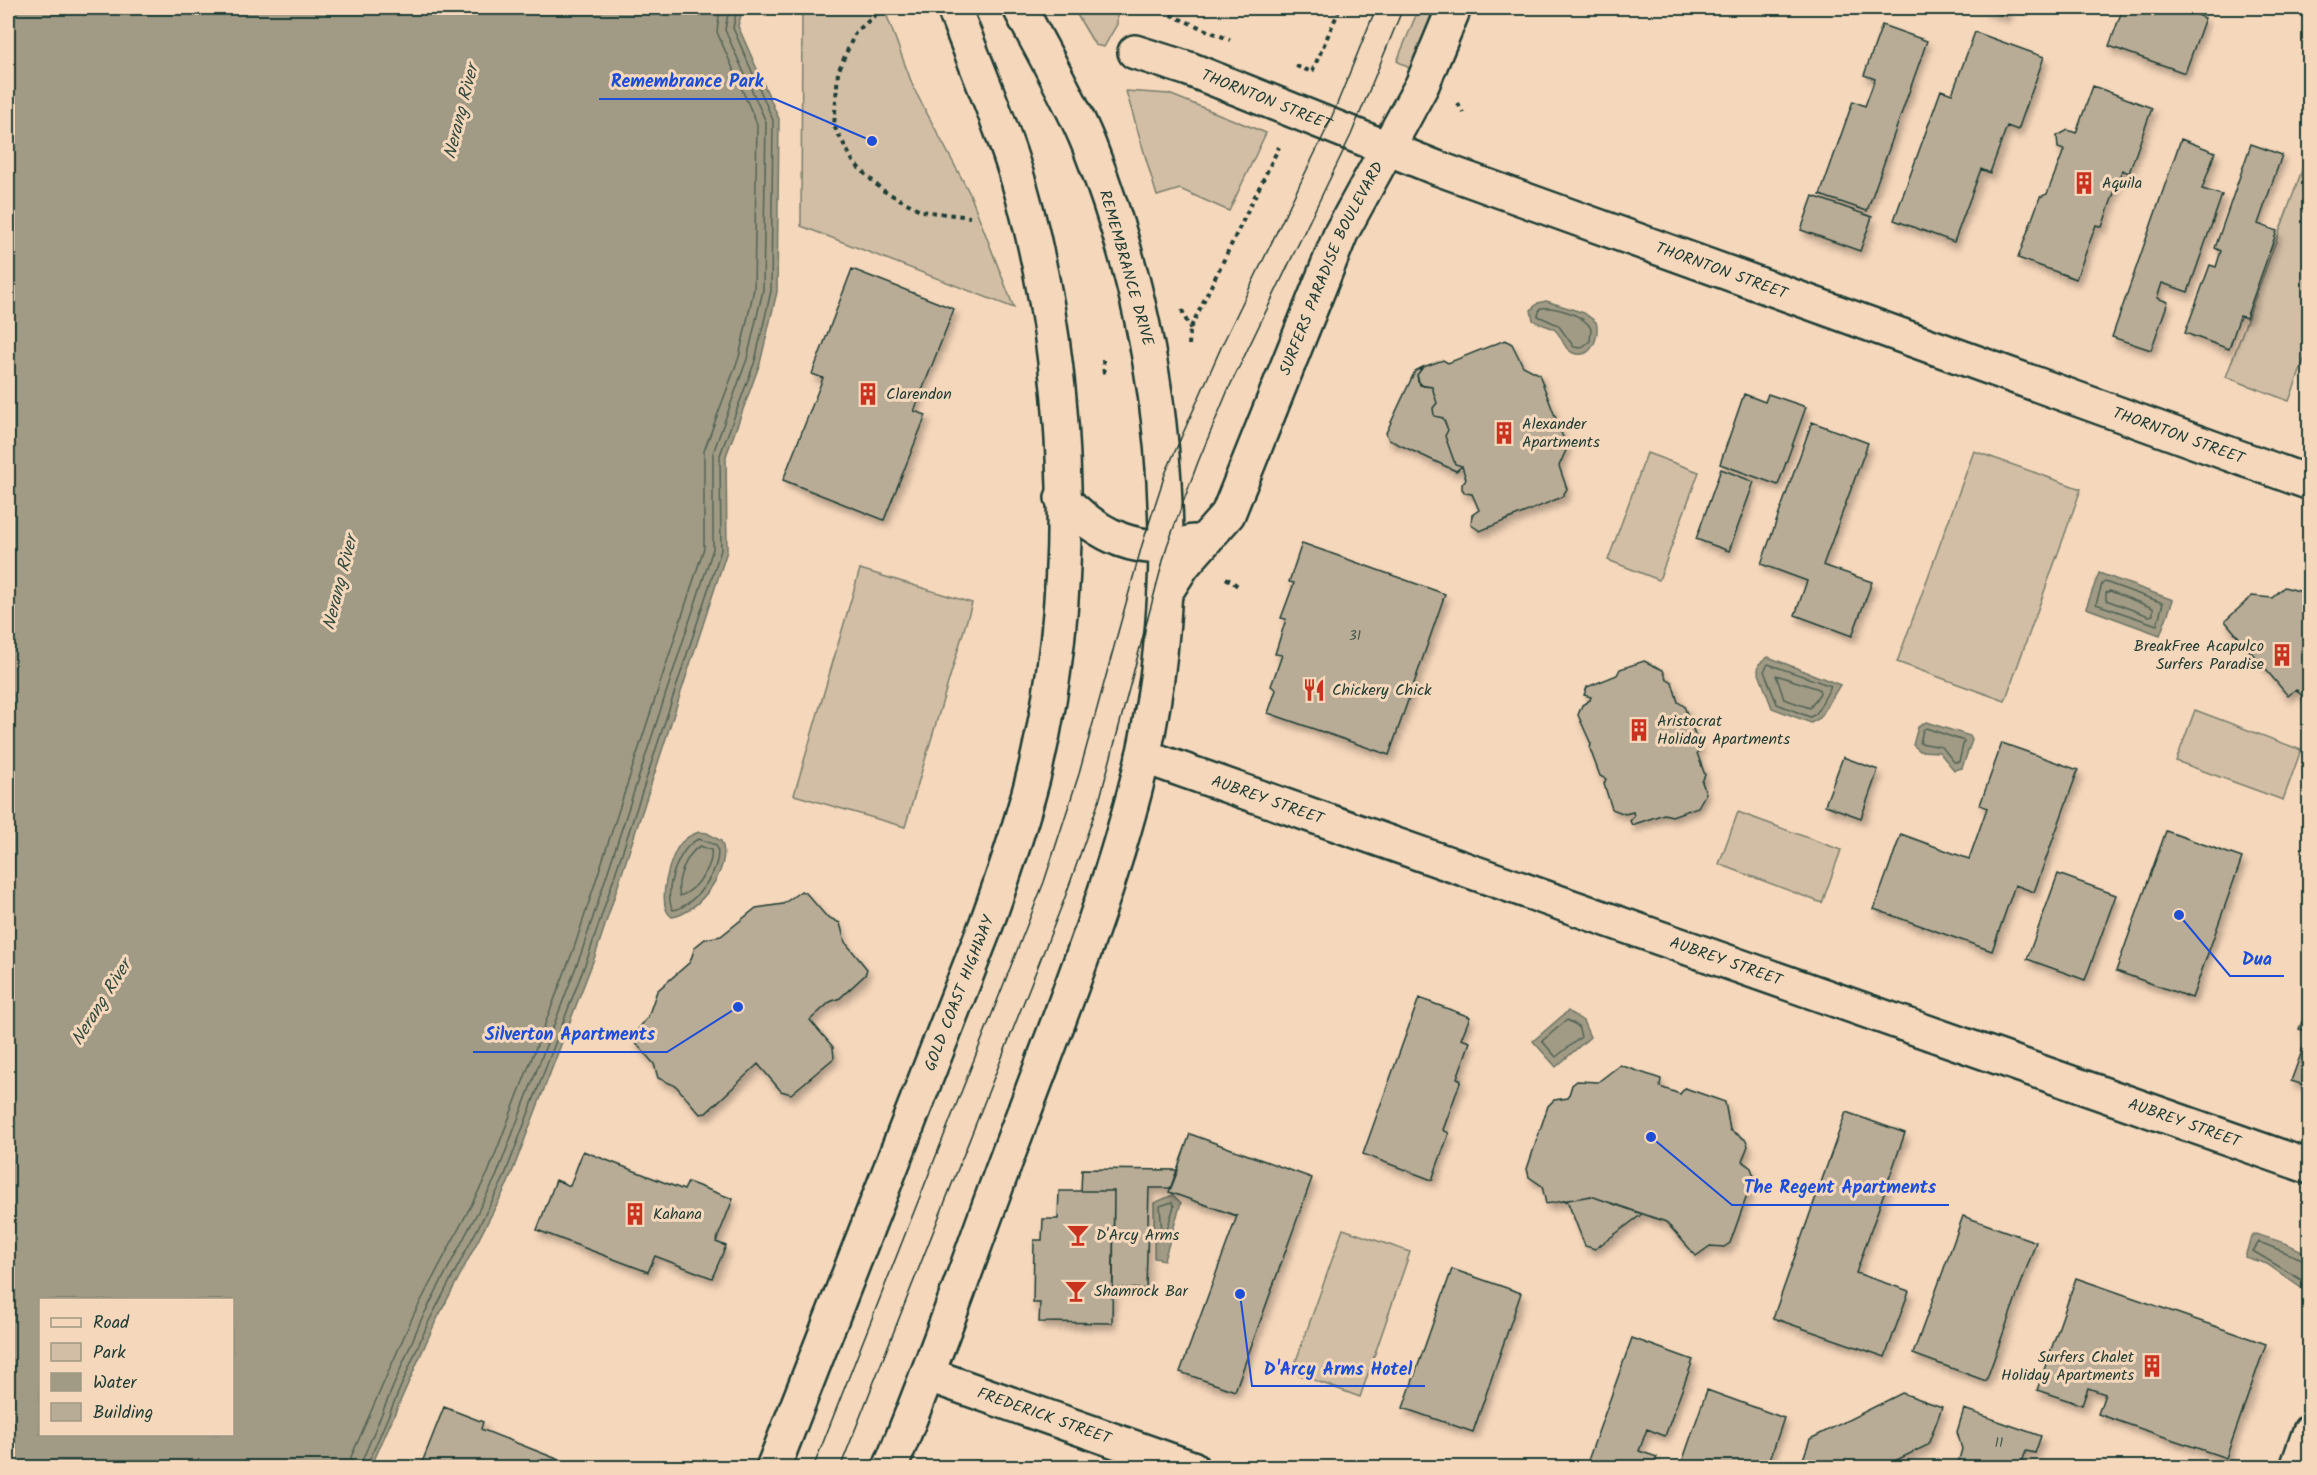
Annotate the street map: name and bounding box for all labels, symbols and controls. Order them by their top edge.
water label: Nerang River [436,58,489,162]
callout: Remembrance Park [599,63,775,99]
street label: THORNTON STREET [1197,63,1337,138]
text: Remembrance Park [611,68,764,97]
street label: SURFERS PARADISE BOULEVARD [1273,157,1390,379]
building icon: Aquila [2071,170,2097,196]
place label: Aquila [2102,171,2142,196]
street label: REMEMBRANCE DRIVE [1092,187,1160,350]
street label: THORNTON STREET [1652,235,1792,306]
building icon: Clarendon [855,381,881,407]
place label: Clarendon [886,382,952,407]
street label: THORNTON STREET [2109,400,2249,471]
place label: Alexander Apartments [1522,412,1600,455]
building icon: Alexander Apartments [1491,420,1517,446]
water label: Nerang River [315,529,368,633]
house number: 31 [1349,625,1361,647]
place label: BreakFree Acapulco Surfers Paradise [2134,634,2264,677]
building icon: BreakFree Acapulco Surfers Paradise [2269,642,2295,668]
restaurant icon: Chickery Chick [1301,677,1327,703]
place label: Chickery Chick [1332,678,1432,703]
place label: Aristocrat Holiday Apartments [1657,709,1790,752]
building icon: Aristocrat Holiday Apartments [1626,717,1652,743]
street label: AUBREY STREET [1208,769,1328,832]
street label: GOLD COAST HIGHWAY [917,911,1001,1075]
street label: AUBREY STREET [1666,930,1787,993]
callout: Dua [2230,940,2284,976]
text: Dua [2242,946,2272,975]
water label: Nerang River [64,951,142,1052]
callout: Silverton Apartments [473,1016,667,1052]
text: Silverton Apartments [485,1021,656,1050]
street label: AUBREY STREET [2125,1091,2245,1155]
callout: The Regent Apartments [1732,1169,1949,1205]
text: The Regent Apartments [1744,1174,1937,1203]
building icon: Kahana [622,1201,648,1227]
place label: Kahana [653,1202,702,1227]
bar icon: D'Arcy Arms [1065,1222,1091,1248]
place label: D'Arcy Arms [1096,1223,1179,1248]
bar icon: Shamrock Bar [1063,1278,1089,1304]
place label: Shamrock Bar [1094,1279,1190,1304]
legend [39,1298,234,1436]
text: Road [93,1309,130,1338]
text: Park [93,1339,126,1368]
place label: Surfers Chalet Holiday Apartments [2001,1345,2135,1388]
callout: D'Arcy Arms Hotel [1252,1350,1425,1386]
building icon: Surfers Chalet Holiday Apartments [2139,1353,2165,1379]
text: D'Arcy Arms Hotel [1264,1356,1412,1385]
text: Water [93,1369,138,1398]
street label: FREDERICK STREET [974,1380,1116,1451]
text: Building [93,1399,153,1428]
house number: 11 [1995,1432,2003,1454]

